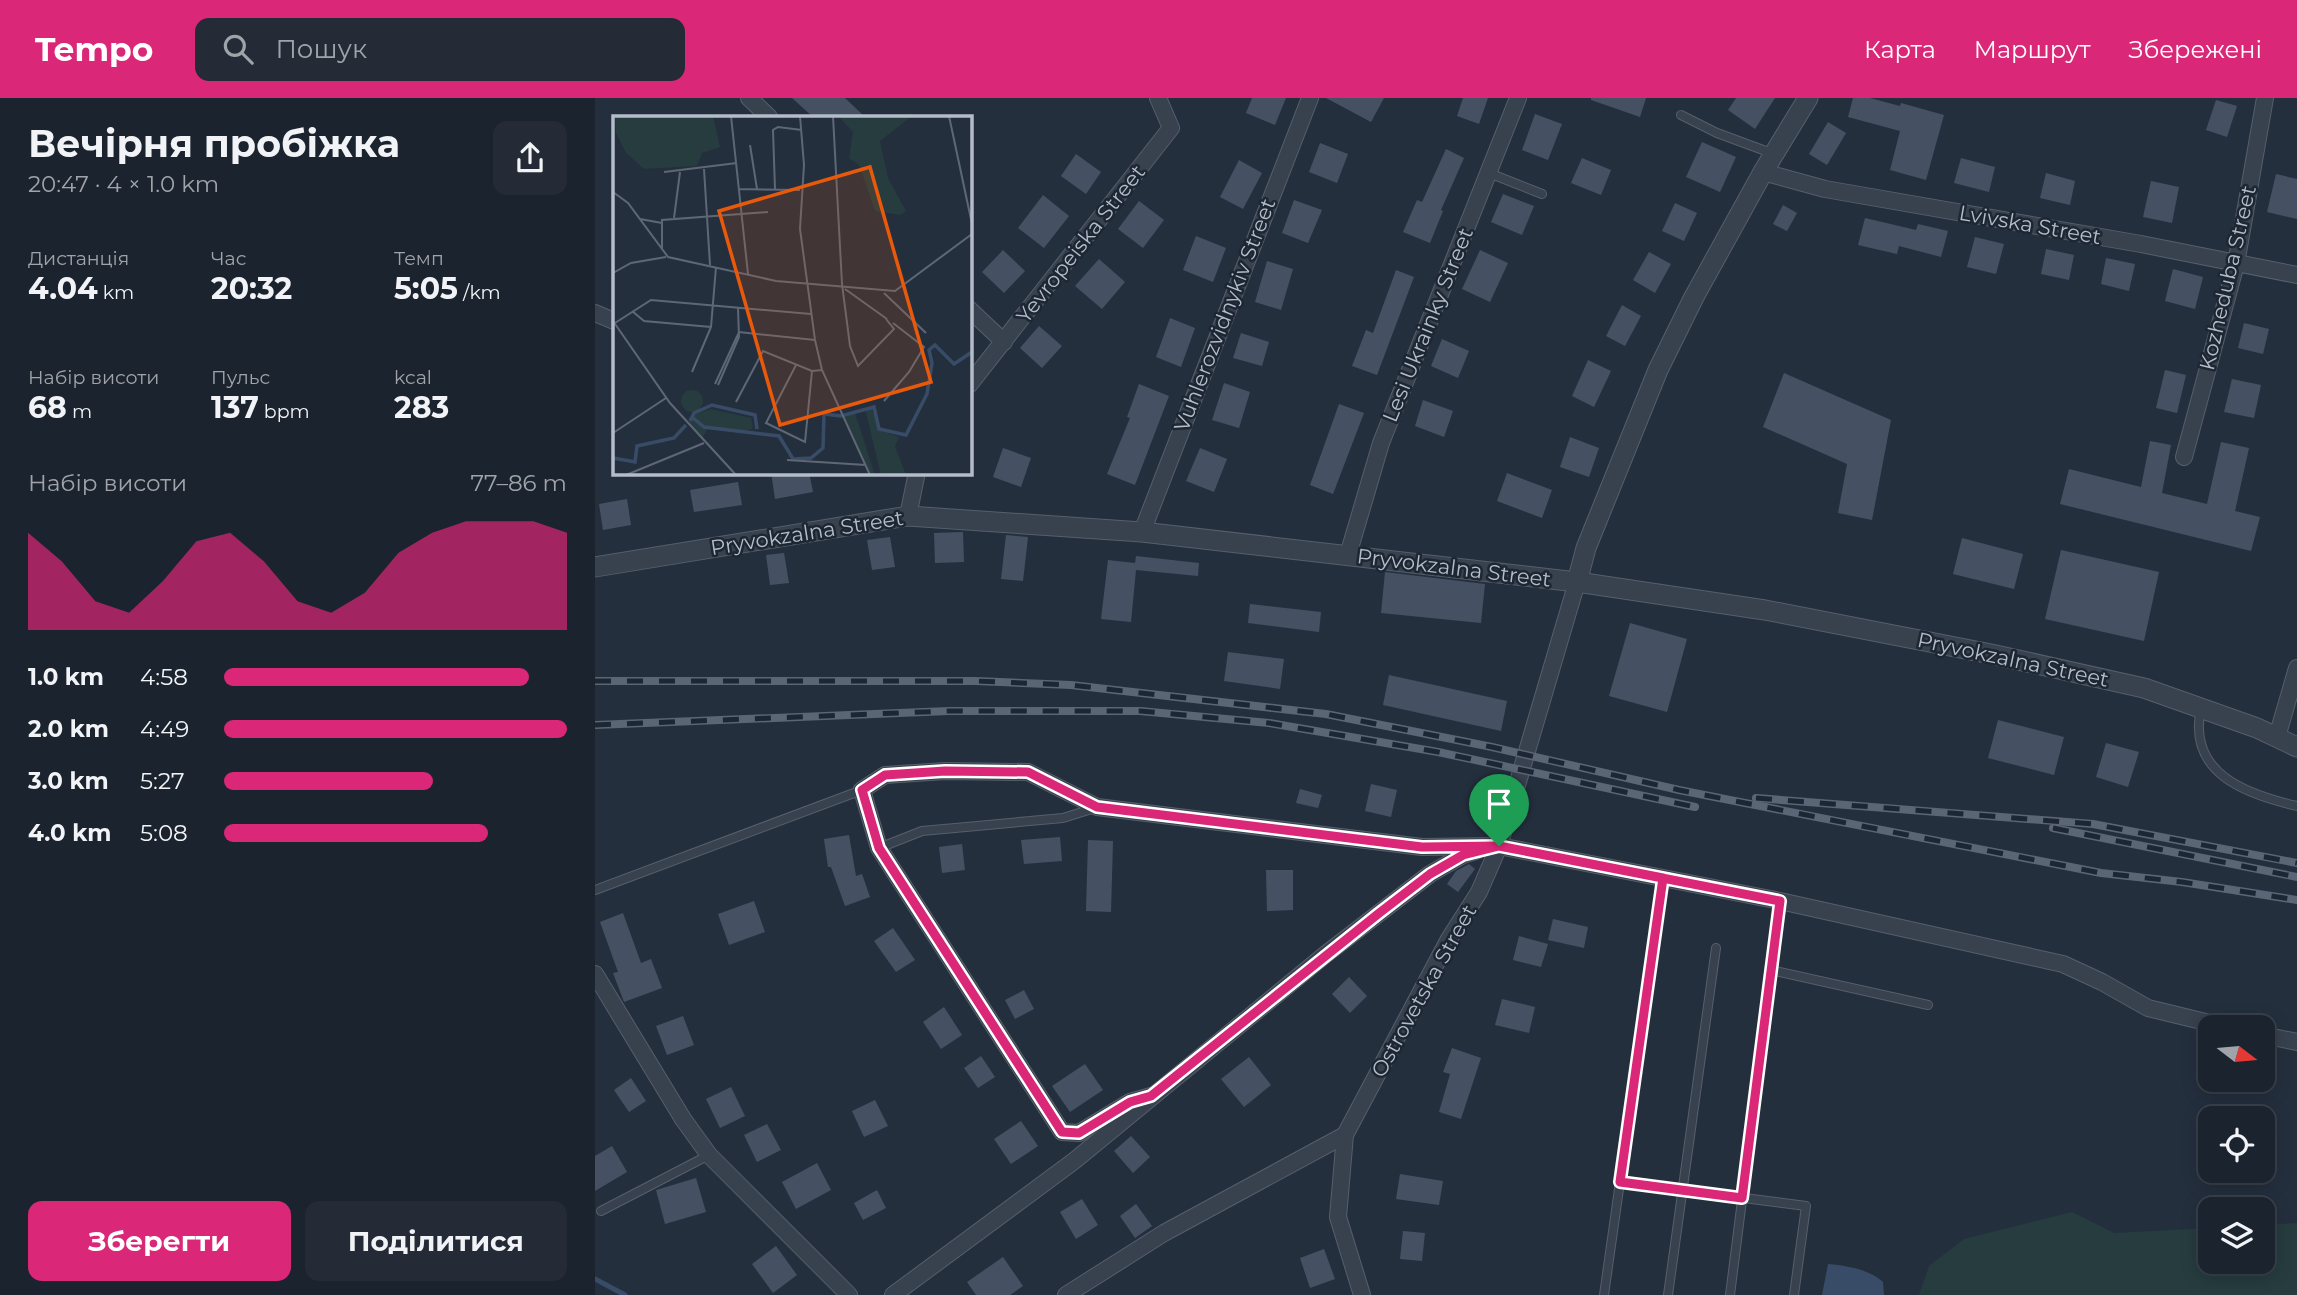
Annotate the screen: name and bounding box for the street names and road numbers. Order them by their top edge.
street label: Yevropeiska Street [1011,160,1150,328]
street label: Kozheduba Street [2194,183,2261,373]
street label: Vuhlerozvidnykiv Street [1169,195,1281,435]
street label: Lvivska Street [1957,200,2103,249]
street label: Lesi Ukrainky Street [1377,224,1478,426]
street label: Pryvokzalna Street [709,505,905,560]
street label: Pryvokzalna Street [1356,543,1552,592]
street label: Pryvokzalna Street [1915,627,2111,692]
street label: Ostrovetska Street [1366,900,1481,1082]

